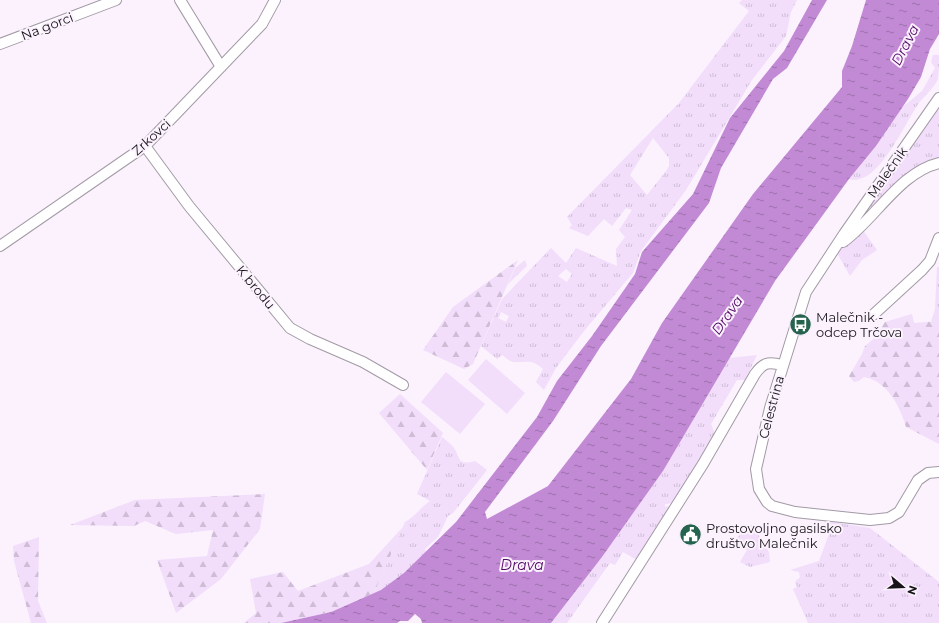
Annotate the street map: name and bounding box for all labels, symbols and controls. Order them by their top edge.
street label: Na gorci [19,9,75,43]
water label: Drava [887,22,923,68]
street label: Zrkovci [128,115,174,159]
street label: Malečnik [864,143,911,201]
street label: K brodu [233,262,279,312]
water label: Drava [707,292,747,338]
place label: Malečnik - odcep Trčova [816,309,902,340]
bus stop icon: Malečnik - odcep Trčova [788,311,814,337]
street label: Celestrina [755,374,787,440]
place label: Prostovoljno gasilsko društvo Malečnik [706,520,842,551]
public building icon: Prostovoljno gasilsko društvo Malečnik [677,522,703,548]
water label: Drava [500,556,544,574]
north arrow [883,567,923,607]
text: N [904,584,921,597]

